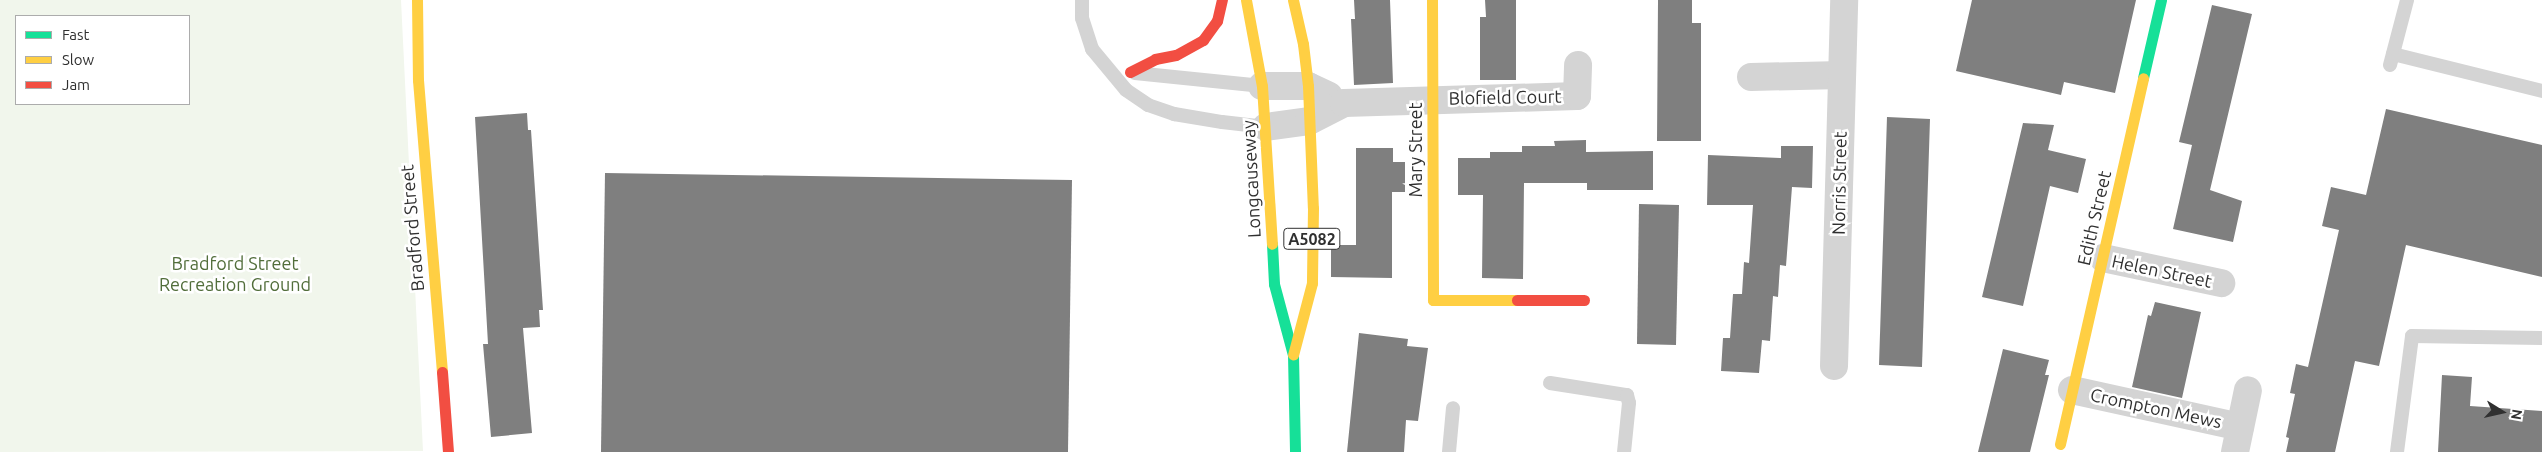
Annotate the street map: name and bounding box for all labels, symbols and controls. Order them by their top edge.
legend [15,15,190,105]
text: Fast [62,26,89,43]
text: Slow [62,51,94,68]
text: Jam [62,76,90,93]
street label: Blofield Court [1448,85,1562,109]
street label: Mary Street [1404,102,1426,198]
street label: Longcauseway [1237,120,1265,238]
street label: Norris Street [1827,131,1851,235]
street label: Bradford Street [396,164,428,292]
street label: Edith Street [2073,169,2115,267]
road number: A5082 [1283,225,1341,252]
street label: Helen Street [2110,250,2214,292]
park label: Bradford Street Recreation Ground [159,253,311,296]
street label: Crompton Mews [2088,384,2224,432]
north arrow [2477,387,2527,437]
text: N [2508,408,2526,421]

